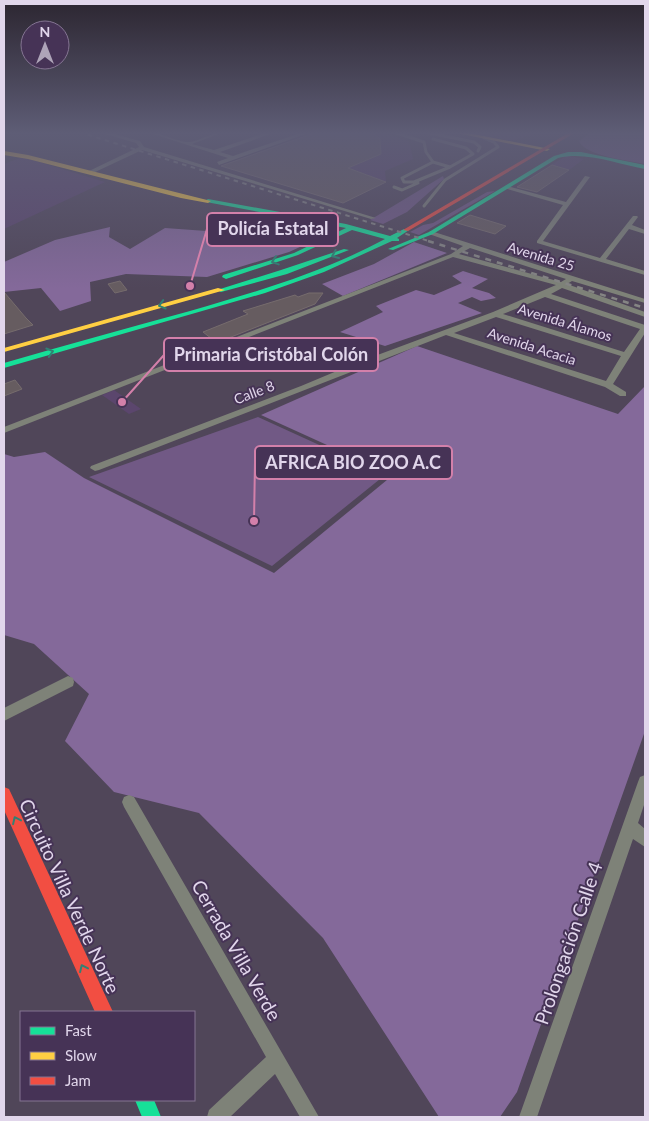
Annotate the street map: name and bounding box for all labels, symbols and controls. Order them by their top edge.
north arrow [20,20,70,70]
text: N [40,23,50,40]
callout: Policía Estatal [207,213,338,246]
text: Policía Estatal [217,217,329,239]
street label: Avenida 25 [505,238,577,274]
one-way arrow [331,249,339,259]
one-way arrow [271,255,279,265]
one-way arrow [158,299,166,309]
street label: Avenida Álamos [516,300,614,344]
street label: Avenida Acacia [485,324,579,368]
callout: Primaria Cristóbal Colón [164,338,378,371]
text: Primaria Cristóbal Colón [174,343,368,365]
one-way arrow [46,348,54,358]
street label: Calle 8 [231,377,277,407]
callout: AFRICA BIO ZOO A.C [255,446,452,479]
text: AFRICA BIO ZOO A.C [264,451,441,473]
street label: Circuito Villa Verde Norte [15,795,125,997]
one-way arrow [11,816,22,825]
street label: Prolongación Calle 4 [529,859,607,1027]
street label: Cerrada Villa Verde [187,876,287,1024]
one-way arrow [79,964,90,973]
legend [20,1011,195,1101]
text: Fast [65,1021,92,1039]
text: Slow [65,1046,97,1064]
text: Jam [65,1071,91,1089]

